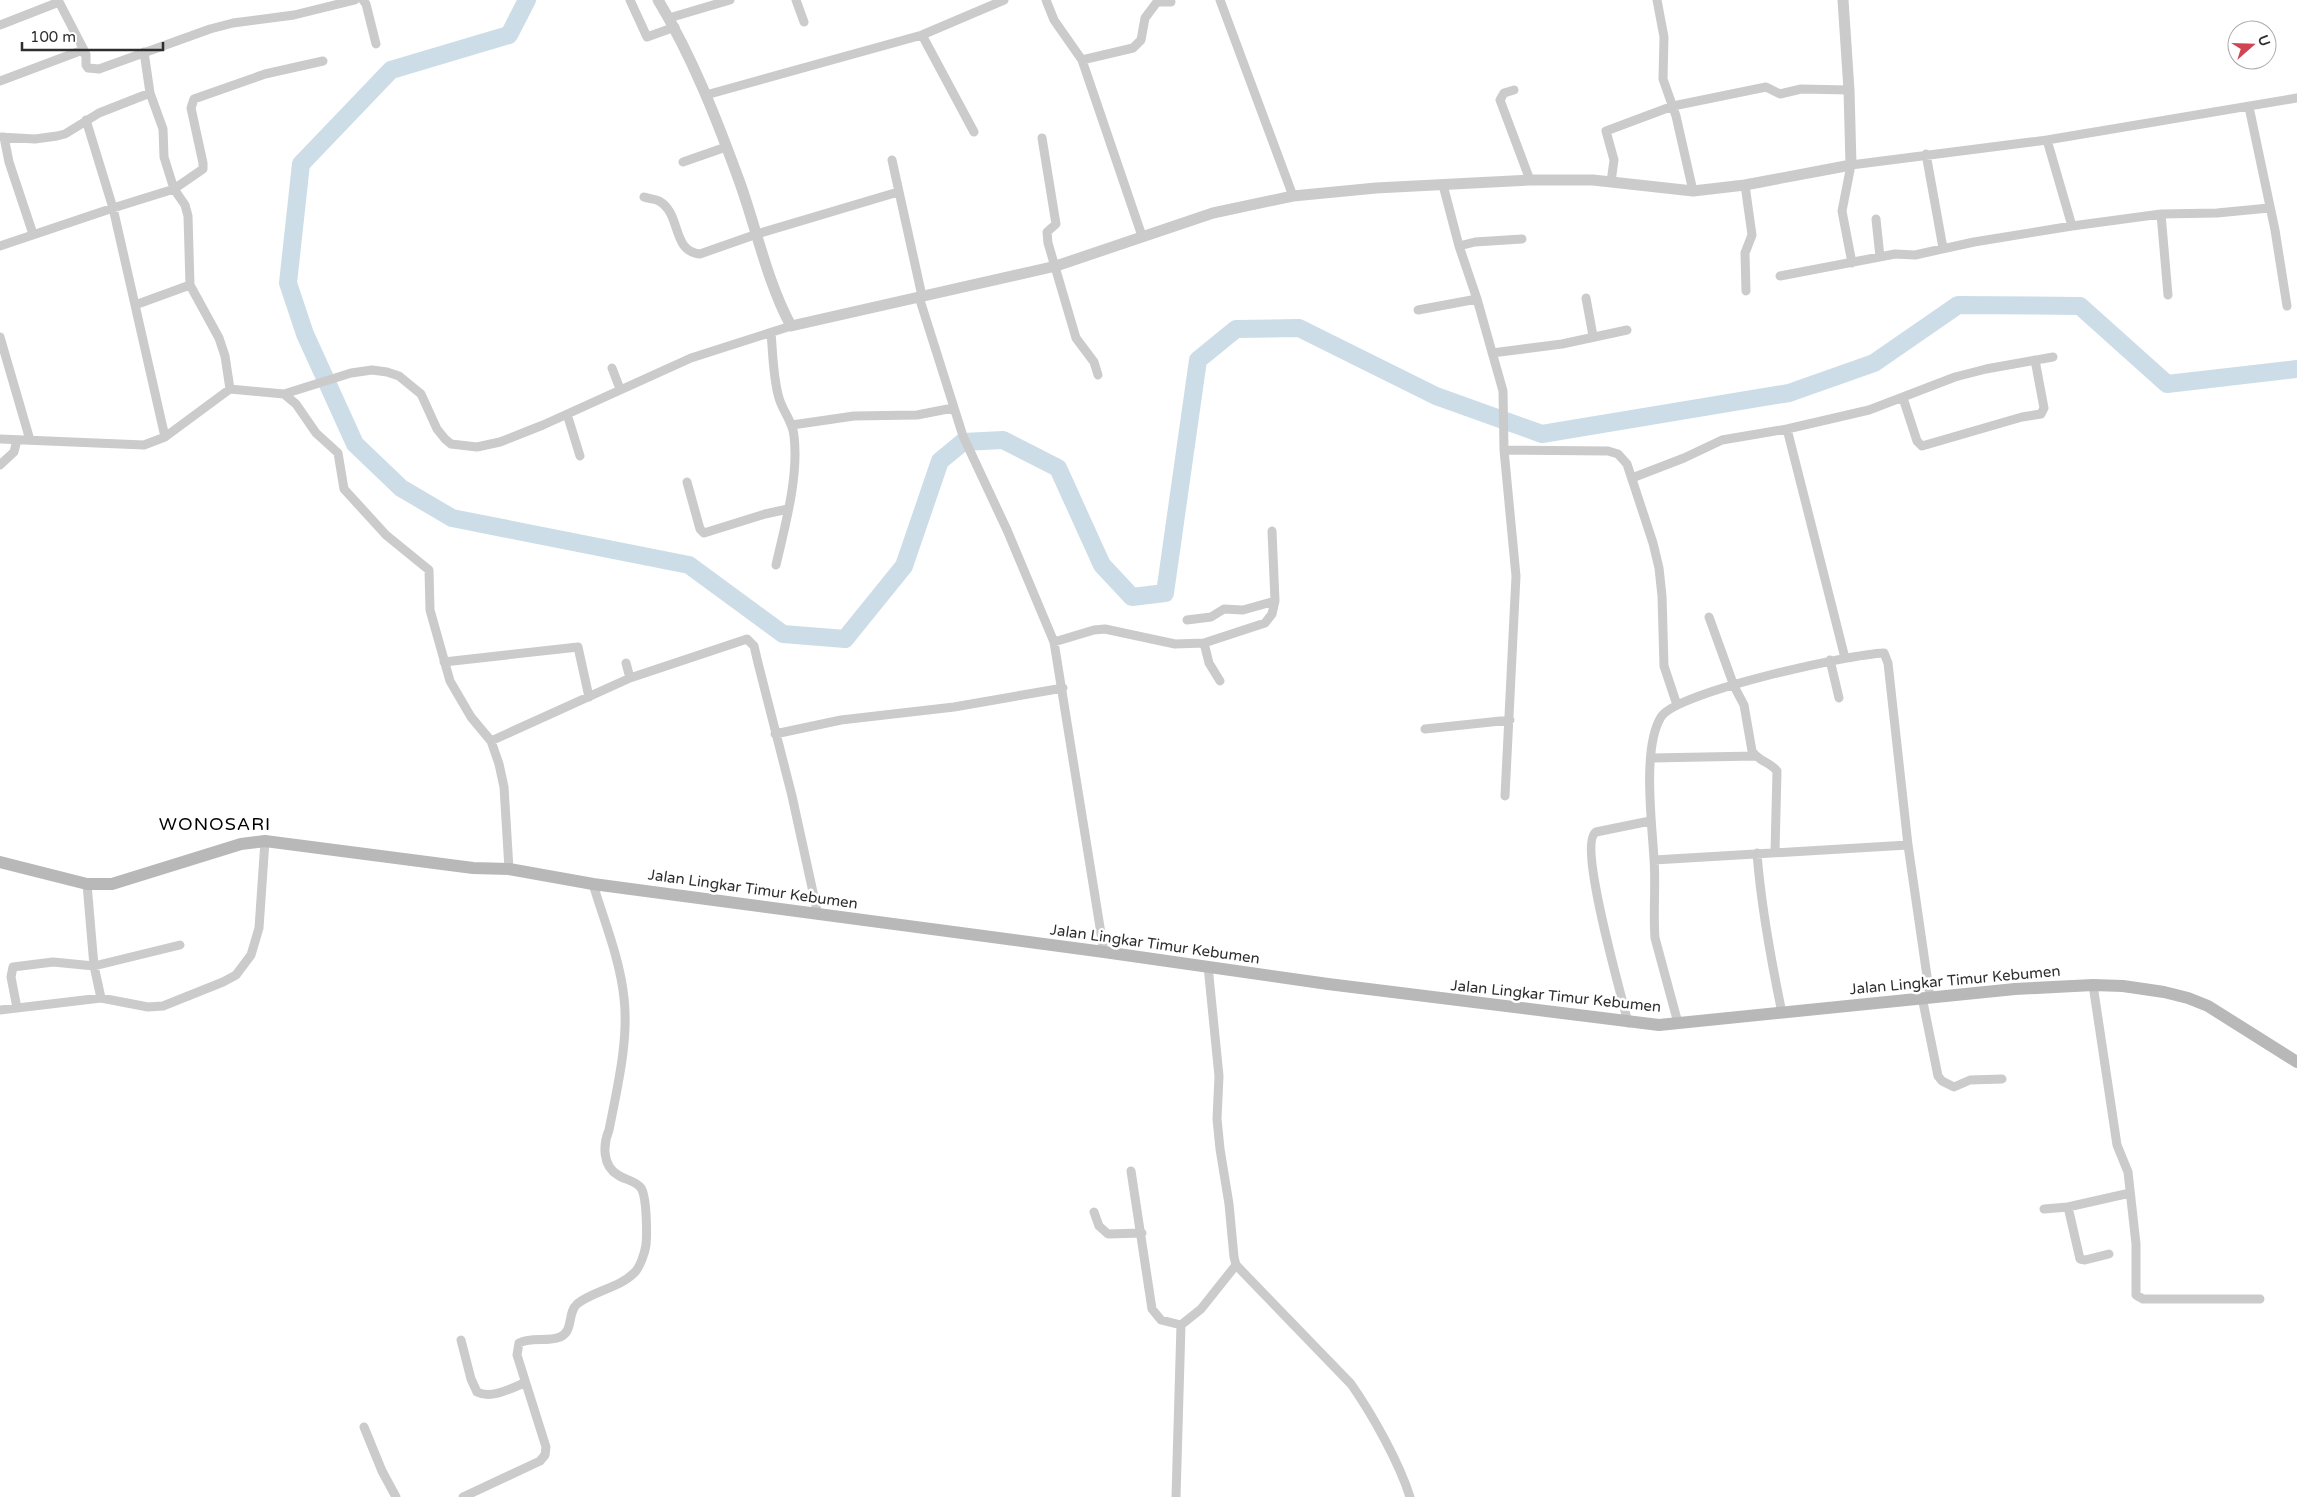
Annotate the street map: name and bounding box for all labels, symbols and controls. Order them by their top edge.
scale bar [22,20,164,52]
north arrow [2227,20,2277,70]
text: 100 m [30,28,76,46]
text: U [2254,33,2274,49]
district label: WONOSARI [159,813,271,835]
street label: Jalan Lingkar Timur Kebumen [647,865,859,913]
street label: Jalan Lingkar Timur Kebumen [1049,920,1261,968]
street label: Jalan Lingkar Timur Kebumen [1849,962,2061,998]
street label: Jalan Lingkar Timur Kebumen [1450,976,1662,1016]

